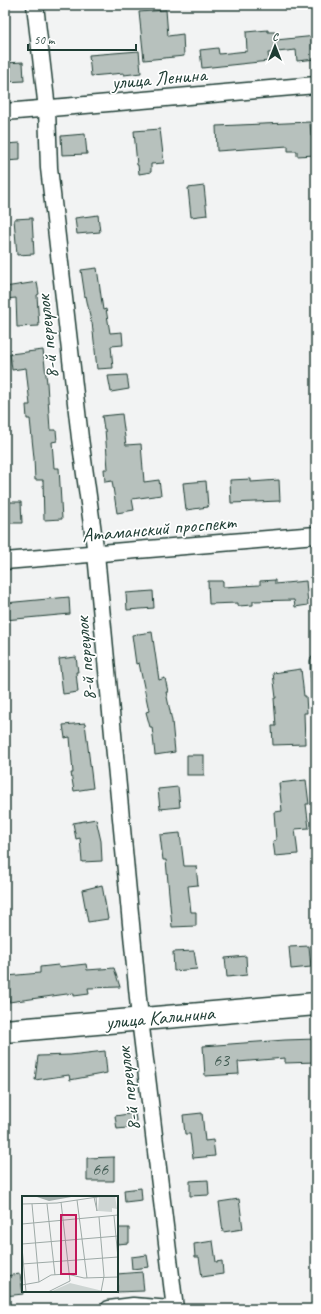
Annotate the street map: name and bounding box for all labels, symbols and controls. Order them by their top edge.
scale bar [28,26,136,52]
north arrow [255,26,295,66]
text: С [272,29,279,43]
text: 50 m [34,32,56,48]
street label: улица Ленина [110,62,209,95]
street label: 8-й переулок [30,292,64,380]
street label: Атаманский проспект [81,509,238,548]
street label: 8-й переулок [69,614,102,702]
street label: улица Калинина [104,1000,217,1035]
street label: 8-й переулок [111,1044,146,1132]
house number: 63 [213,1049,231,1071]
house number: 66 [92,1158,109,1180]
inset map [22,1196,118,1292]

